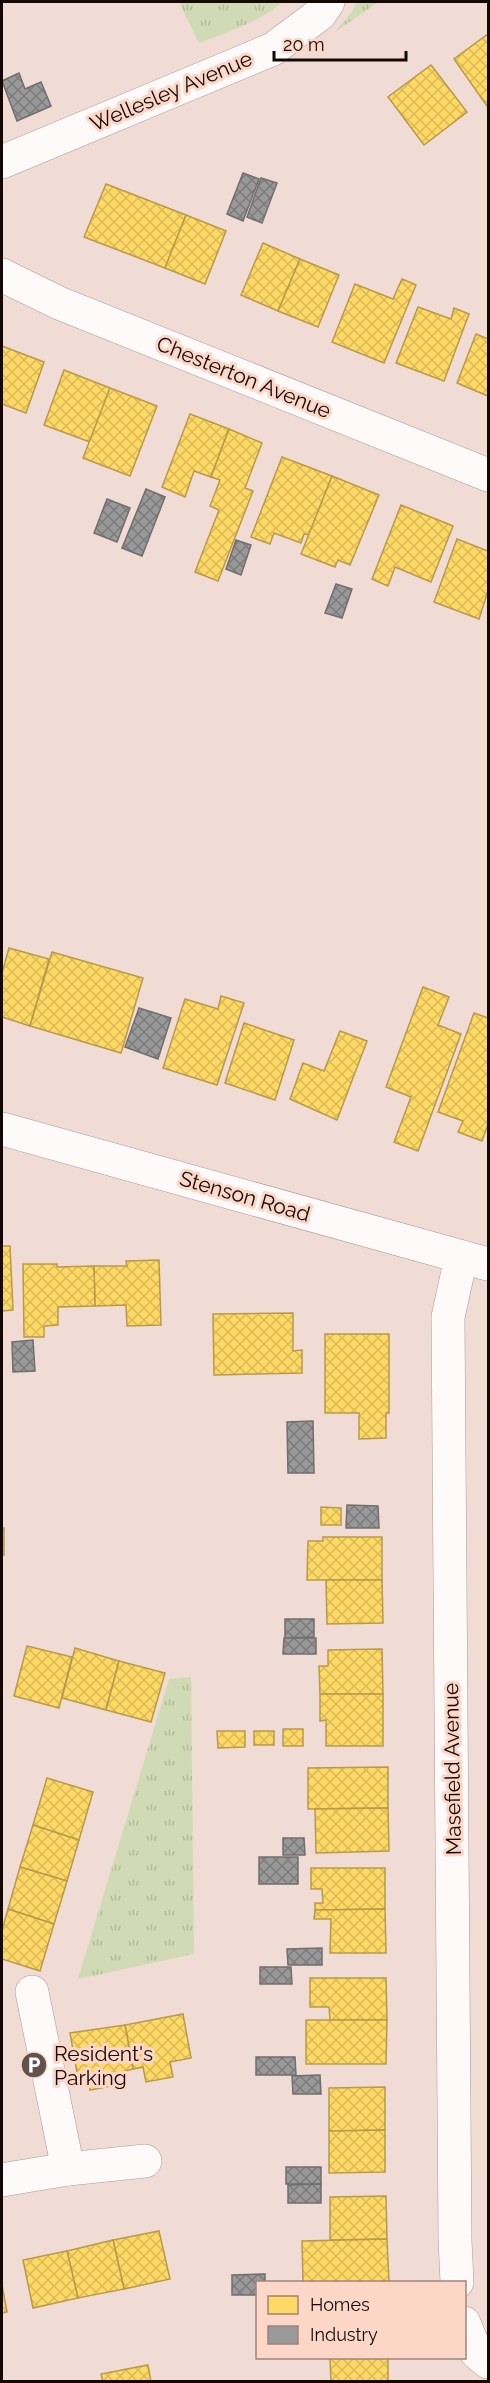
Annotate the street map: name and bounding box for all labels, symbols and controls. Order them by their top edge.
scale bar [274,24,406,62]
text: 20 m [283,34,325,55]
street label: Wellesley Avenue [86,46,256,136]
street label: Chesterton Avenue [153,331,335,423]
street label: Stenson Road [177,1165,313,1227]
street label: Masefield Avenue [438,1683,466,1855]
place label: Resident's Parking [54,2041,153,2090]
parking icon: Resident's Parking [19,2050,49,2080]
legend [256,2281,466,2359]
text: Homes [310,2294,370,2315]
text: Industry [310,2324,378,2345]

